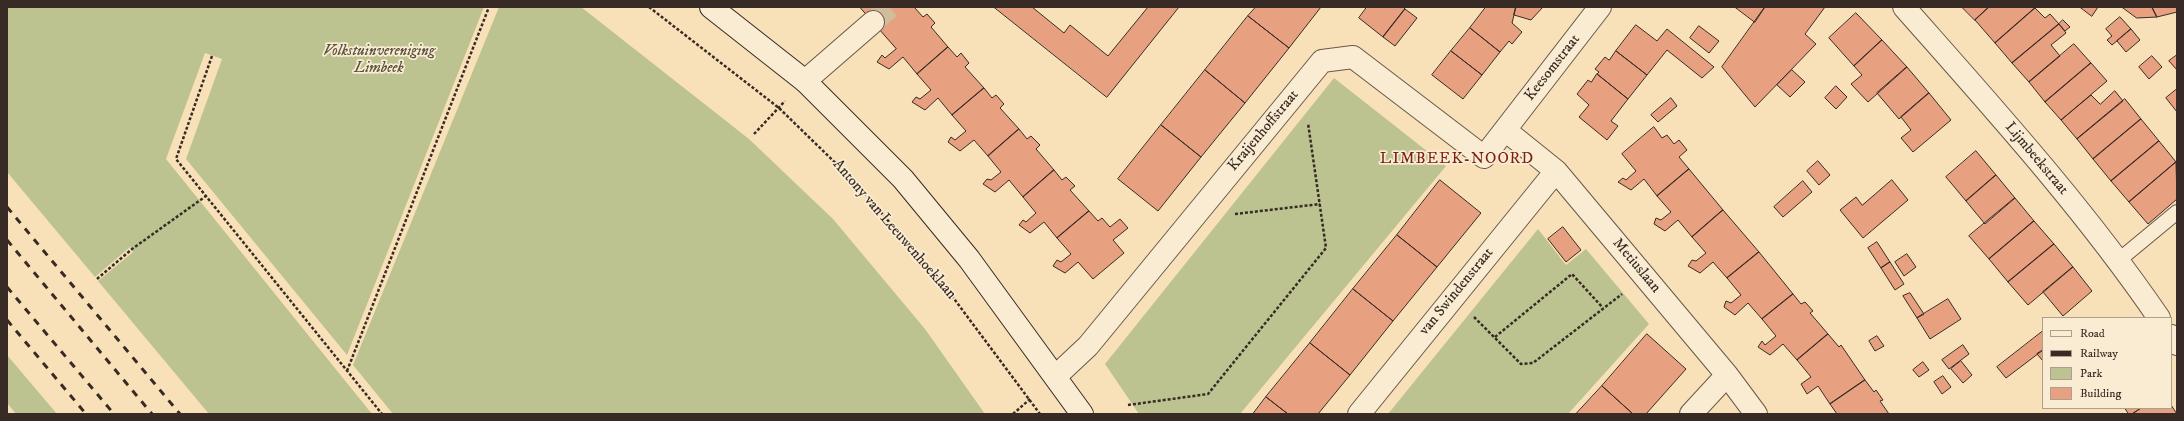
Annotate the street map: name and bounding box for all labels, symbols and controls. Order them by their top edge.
street label: Keesomstraat [1521,31,1585,105]
park label: Volkstuinvereniging Limbeek [323,43,435,78]
street label: Kraijenhoffstraat [1225,87,1303,175]
street label: Lijmbeekstraat [2000,119,2072,199]
district label: LIMBEEK-NOORD [1380,150,1534,170]
street label: Antony van Leeuwenhoeklaan [828,156,960,304]
street label: Metiuslaan [1608,235,1664,297]
street label: van Swindenstraat [1416,245,1498,339]
legend [2042,317,2172,409]
text: Road [2080,326,2105,341]
text: Railway [2080,346,2118,361]
text: Park [2080,366,2102,381]
text: Building [2080,386,2121,401]

